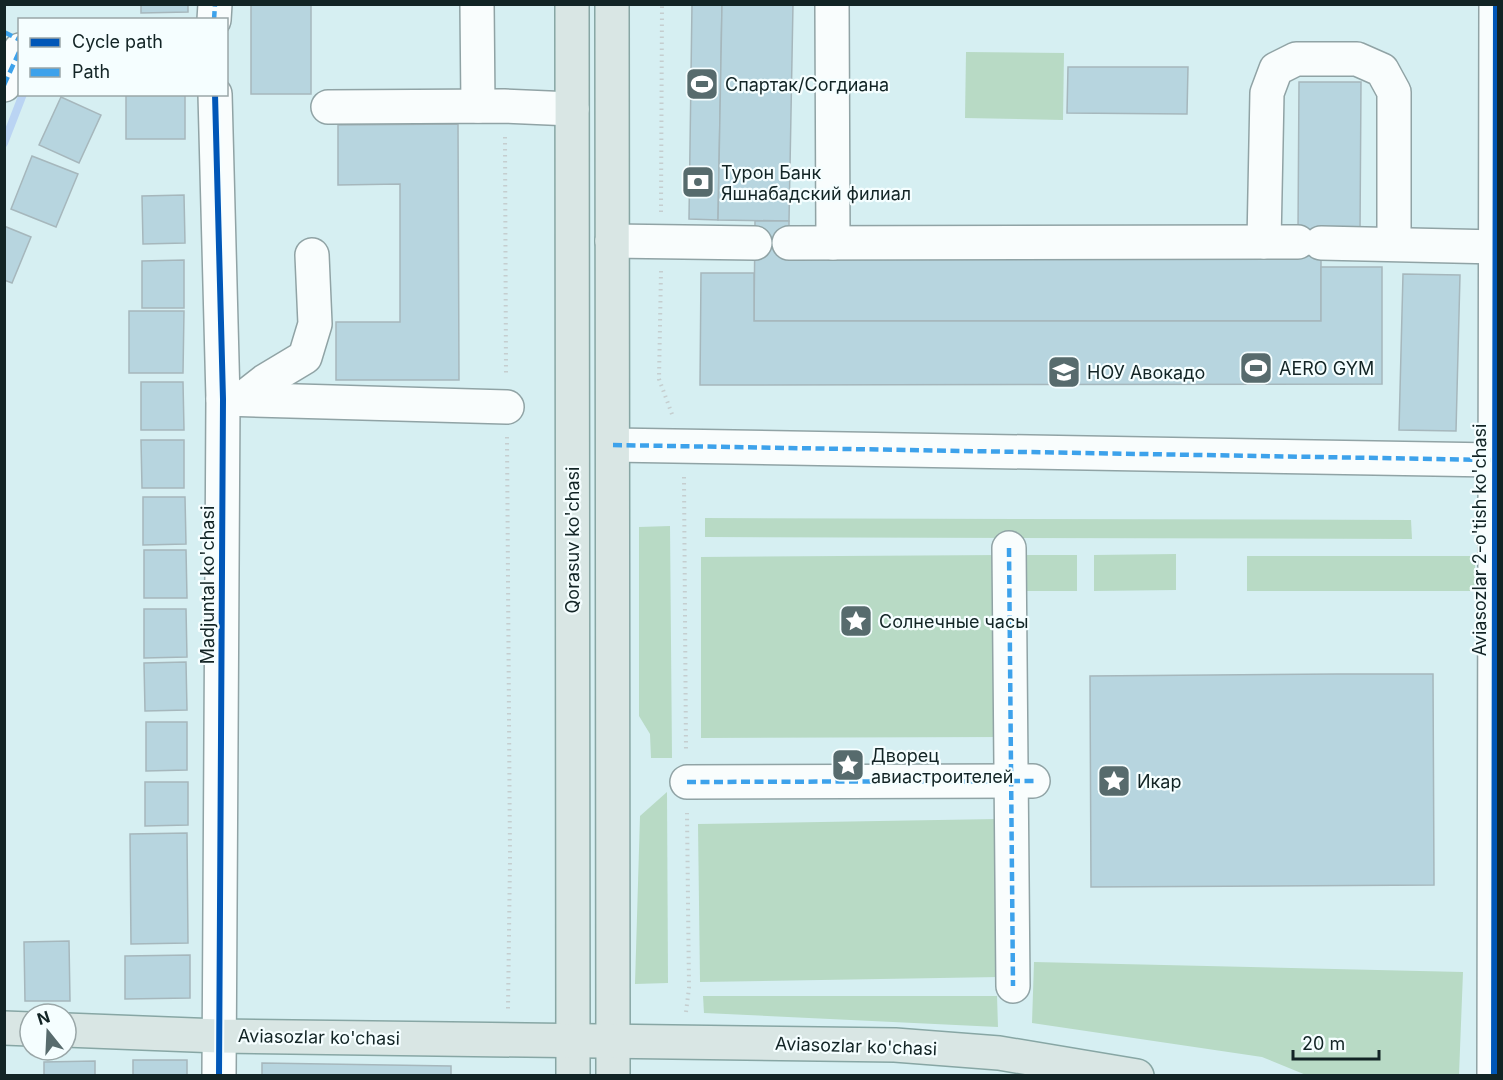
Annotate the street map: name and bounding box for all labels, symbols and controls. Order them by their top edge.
legend [18,18,228,96]
text: Cycle path [72,31,163,52]
text: Path [72,61,110,82]
sports icon: Спартак/Согдиана [684,66,720,102]
place label: Спартак/Согдиана [725,74,889,95]
place label: Турон Банк Яшнабадский филиал [721,162,911,204]
bank icon: Турон Банк Яшнабадский филиал [680,164,716,200]
sports icon: AERO GYM [1238,350,1274,386]
school or university icon: НОУ Авокадо [1046,354,1082,390]
place label: AERO GYM [1279,358,1374,379]
place label: НОУ Авокадо [1087,362,1205,383]
street label: Aviasozlar 2-o'tish ko'chasi [1469,424,1490,656]
street label: Qorasuv ko'chasi [562,467,583,613]
street label: Madjuntal ko'chasi [197,506,218,664]
place icon: Солнечные часы [838,603,874,639]
place label: Солнечные часы [879,611,1029,632]
place label: Дворец авиастроителей [871,745,1014,787]
place icon: Дворец авиастроителей [830,747,866,783]
place icon: Икар [1096,763,1132,799]
place label: Икар [1137,771,1181,792]
north arrow [18,1002,78,1062]
text: N [34,1006,52,1029]
scale bar [1293,1023,1378,1061]
street label: Aviasozlar ko'chasi [238,1025,400,1049]
street label: Aviasozlar ko'chasi [775,1033,937,1059]
text: 20 m [1302,1033,1345,1054]

